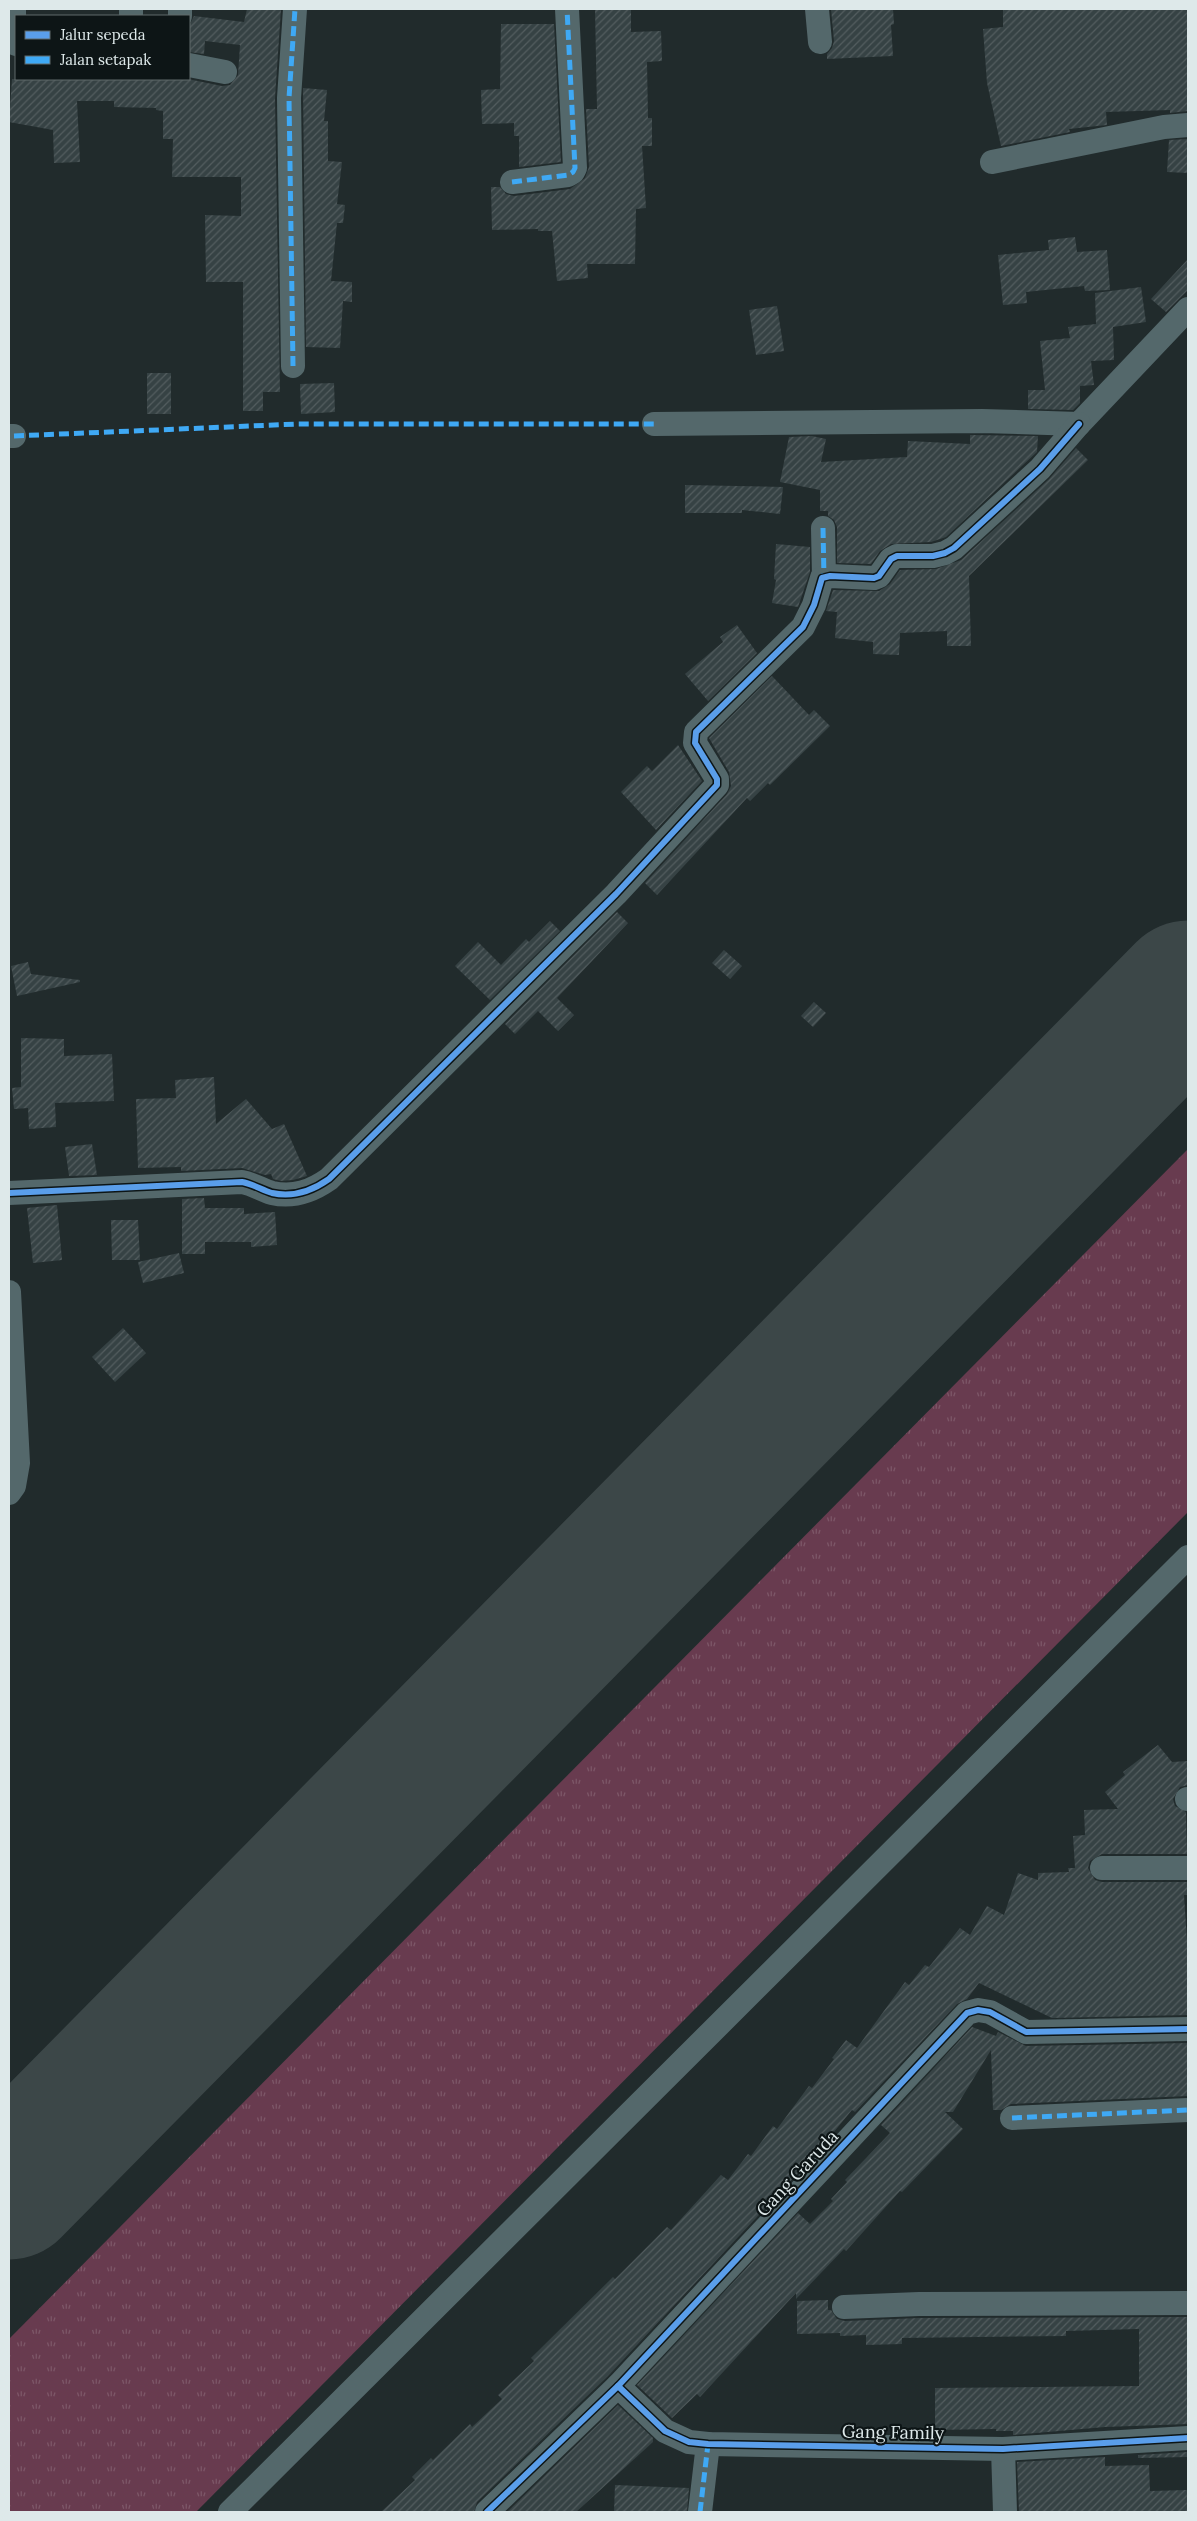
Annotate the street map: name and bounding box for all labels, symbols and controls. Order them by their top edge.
legend [15,15,190,80]
text: Jalur sepeda [59,25,146,44]
text: Jalan setapak [59,50,151,69]
street label: Gang Garuda [751,2125,843,2221]
street label: Gang Family [842,2420,945,2444]

